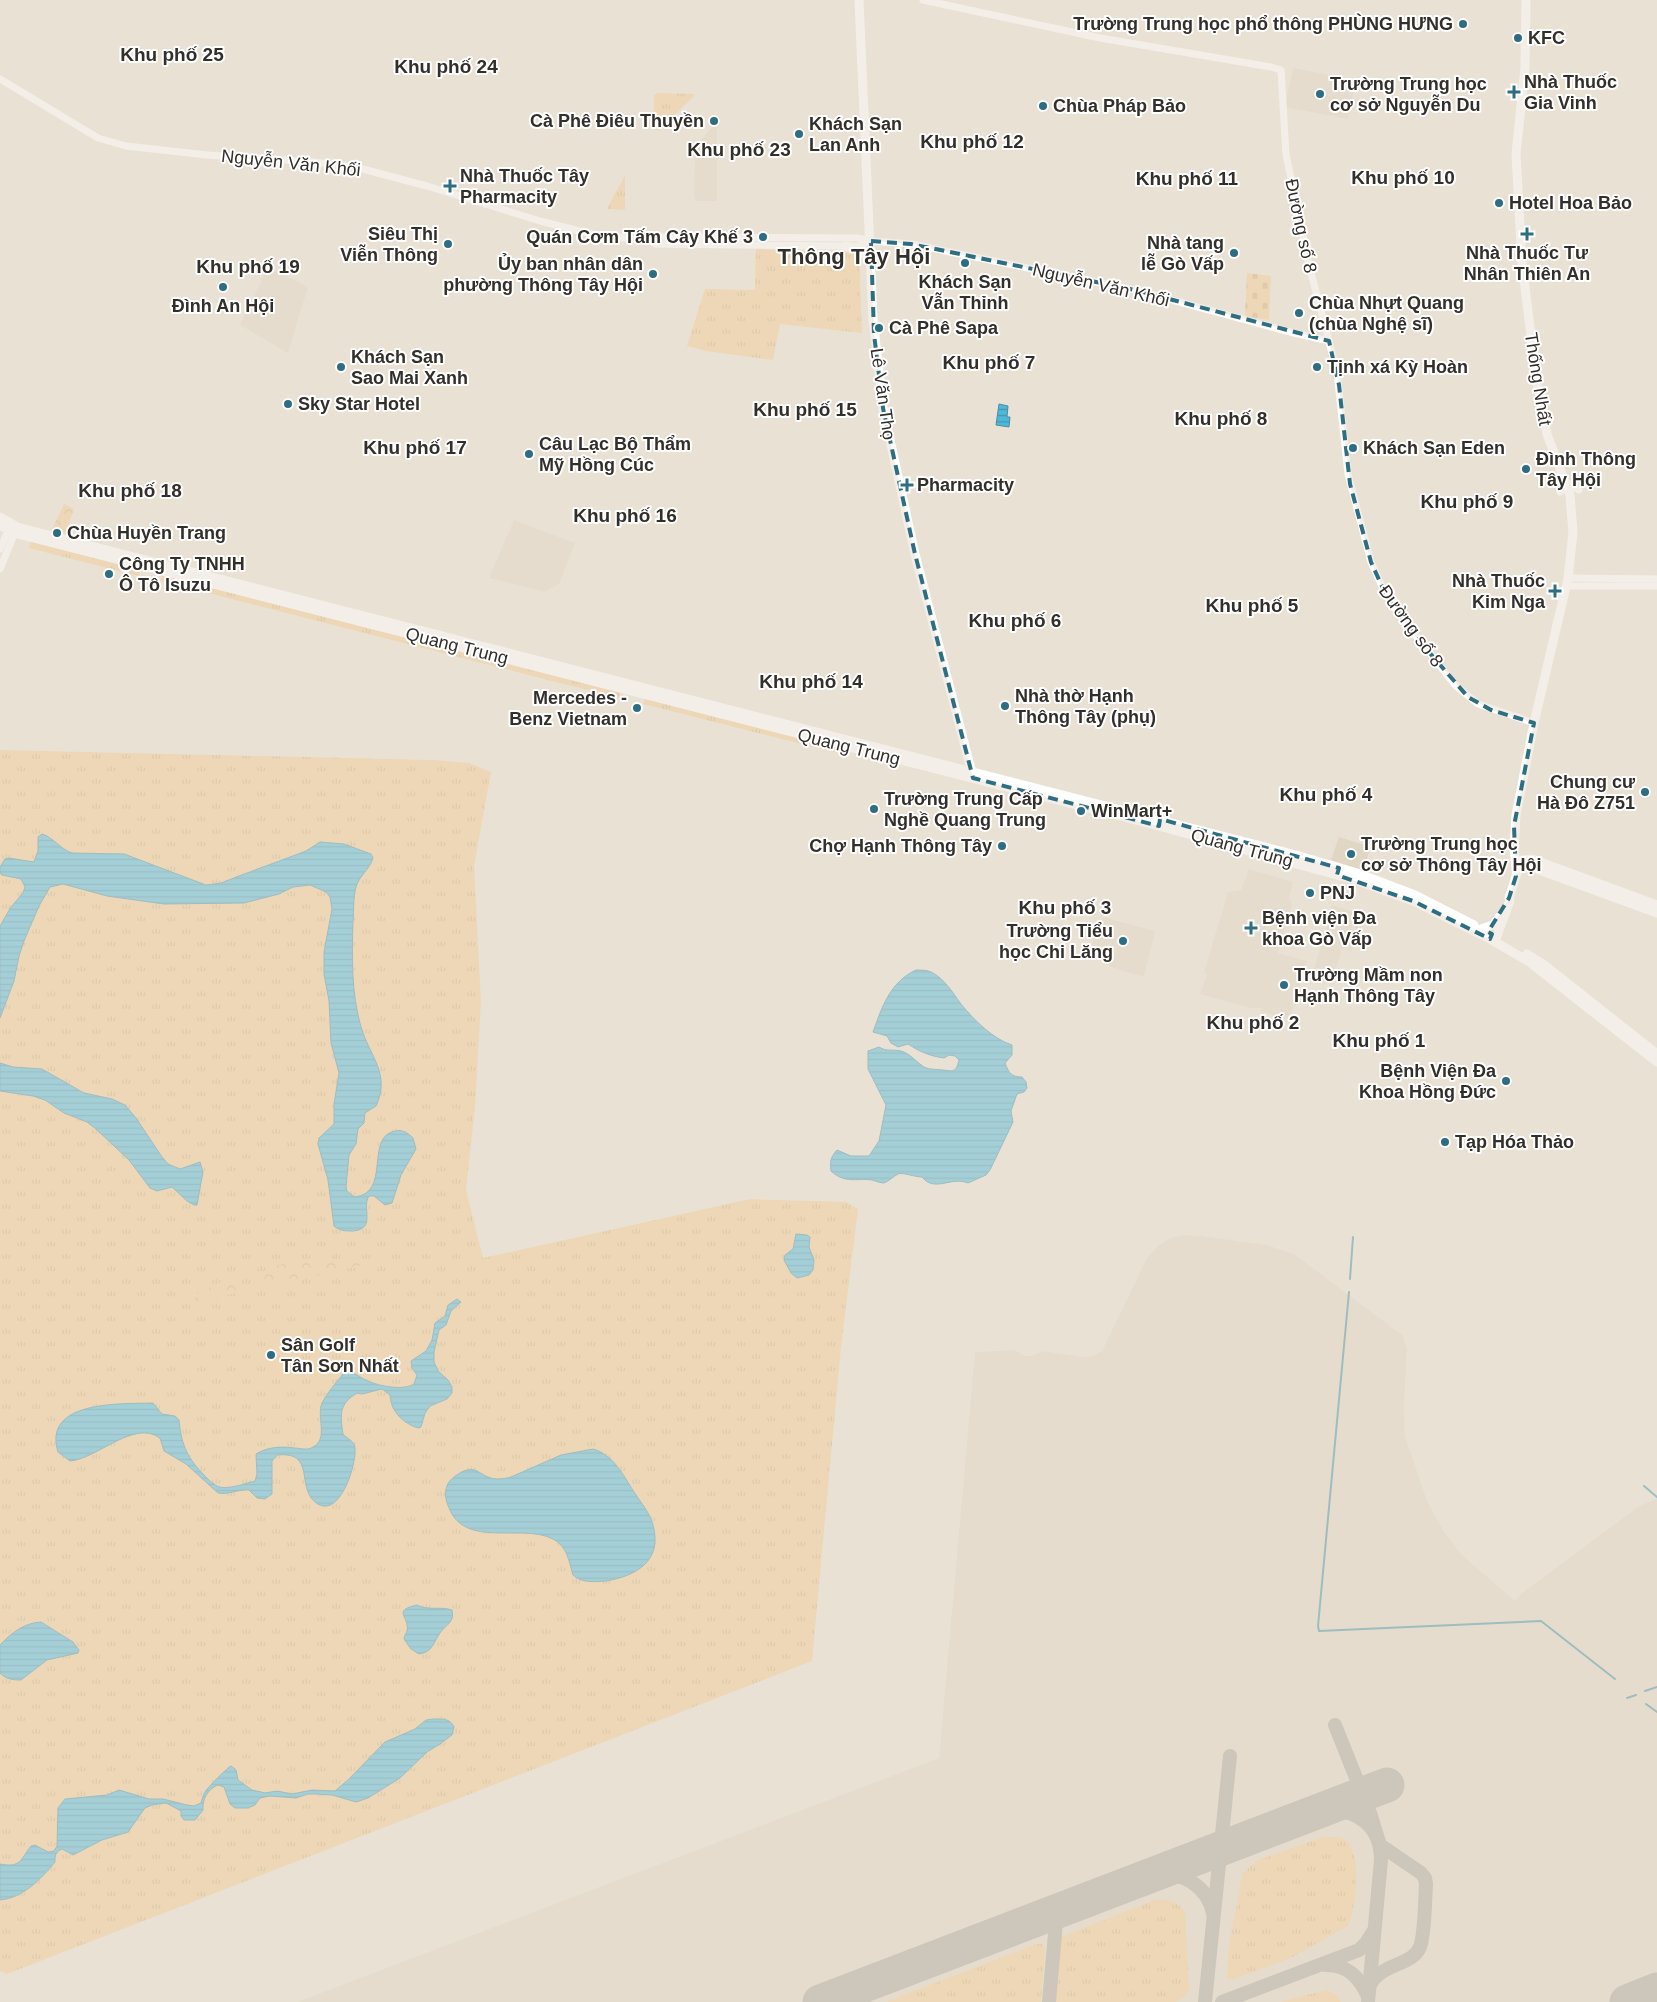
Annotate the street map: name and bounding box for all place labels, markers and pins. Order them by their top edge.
place label: Trường Trung học phổ thông PHÙNG HƯNG [1073,13,1453,34]
marker: Trường Trung học phổ thông PHÙNG HƯNG [1457,18,1469,30]
place label: KFC [1528,28,1565,48]
marker: KFC [1512,32,1524,44]
place label: Nhà Thuốc Gia Vinh [1524,72,1617,113]
place label: Trường Trung học cơ sở Nguyễn Du [1330,74,1487,115]
marker: Nhà Thuốc Gia Vinh [1508,86,1520,98]
marker: Trường Trung học cơ sở Nguyễn Du [1314,88,1326,100]
place label: Chùa Pháp Bảo [1053,96,1186,116]
marker: Chùa Pháp Bảo [1037,100,1049,112]
place label: Cà Phê Điêu Thuyền [530,111,704,131]
place label: Khách Sạn Lan Anh [809,114,902,155]
marker: Cà Phê Điêu Thuyền [708,115,720,127]
marker: Khách Sạn Lan Anh [793,128,805,140]
place label: Nhà Thuốc Tây Pharmacity [460,166,589,207]
marker: Nhà Thuốc Tây Pharmacity [444,180,456,192]
place label: Hotel Hoa Bảo [1509,193,1632,213]
marker: Hotel Hoa Bảo [1493,197,1505,209]
place label: Siêu Thị Viễn Thông [340,224,438,265]
place label: Quán Cơm Tấm Cây Khế 3 [526,227,753,247]
marker: Nhà Thuốc Tư Nhân Thiên An [1521,228,1533,240]
marker: Quán Cơm Tấm Cây Khế 3 [757,231,769,243]
place label: Nhà tang lễ Gò Vấp [1141,233,1224,274]
marker: Siêu Thị Viễn Thông [442,238,454,250]
place label: Nhà Thuốc Tư Nhân Thiên An [1464,243,1590,284]
marker: Nhà tang lễ Gò Vấp [1228,247,1240,259]
place label: Ủy ban nhân dân phường Thông Tây Hội [443,253,643,295]
marker: Khách Sạn Vẫn Thỉnh [959,257,971,269]
marker: Ủy ban nhân dân phường Thông Tây Hội [647,268,659,280]
place label: Khách Sạn Vẫn Thỉnh [918,272,1012,313]
marker: Đình An Hội [217,281,229,293]
place label: Chùa Nhựt Quang (chùa Nghệ sĩ) [1309,293,1464,334]
place label: Đình An Hội [172,296,274,316]
marker: Chùa Nhựt Quang (chùa Nghệ sĩ) [1293,307,1305,319]
place label: Cà Phê Sapa [889,318,999,338]
marker: Cà Phê Sapa [873,322,885,334]
place label: Khách Sạn Sao Mai Xanh [351,347,468,388]
place label: Tịnh xá Kỳ Hoàn [1327,357,1468,377]
marker: Khách Sạn Sao Mai Xanh [335,361,347,373]
marker: Tịnh xá Kỳ Hoàn [1311,361,1323,373]
place label: Sky Star Hotel [298,394,420,414]
marker: Sky Star Hotel [282,398,294,410]
place label: Câu Lạc Bộ Thẩm Mỹ Hồng Cúc [539,434,691,475]
place label: Khách Sạn Eden [1363,438,1505,458]
marker: Khách Sạn Eden [1347,442,1359,454]
marker: Câu Lạc Bộ Thẩm Mỹ Hồng Cúc [523,448,535,460]
place label: Đình Thông Tây Hội [1536,449,1636,490]
marker: Đình Thông Tây Hội [1520,463,1532,475]
place label: Pharmacity [917,475,1014,495]
marker: Pharmacity [901,479,913,491]
place label: Chùa Huyền Trang [67,523,226,543]
marker: Chùa Huyền Trang [51,527,63,539]
place label: Công Ty TNHH Ô Tô Isuzu [119,554,245,595]
marker: Công Ty TNHH Ô Tô Isuzu [103,568,115,580]
place label: Nhà Thuốc Kim Nga [1452,571,1546,612]
marker: Nhà Thuốc Kim Nga [1549,585,1561,597]
place label: Nhà thờ Hạnh Thông Tây (phụ) [1015,686,1156,727]
place label: Mercedes - Benz Vietnam [509,688,627,729]
marker: Nhà thờ Hạnh Thông Tây (phụ) [999,700,1011,712]
marker: Mercedes - Benz Vietnam [631,702,643,714]
place label: Chung cư Hà Đô Z751 [1537,772,1636,813]
marker: Chung cư Hà Đô Z751 [1639,786,1651,798]
place label: Trường Trung Cấp Nghề Quang Trung [884,789,1046,830]
place label: WinMart+ [1091,801,1172,821]
marker: Trường Trung Cấp Nghề Quang Trung [868,803,880,815]
marker: WinMart+ [1075,805,1087,817]
place label: Trường Trung học cơ sở Thông Tây Hội [1361,834,1542,875]
place label: Chợ Hạnh Thông Tây [809,836,992,856]
marker: Chợ Hạnh Thông Tây [996,840,1008,852]
marker: Trường Trung học cơ sở Thông Tây Hội [1345,848,1357,860]
place label: PNJ [1320,883,1355,903]
marker: PNJ [1304,887,1316,899]
place label: Bệnh viện Đa khoa Gò Vấp [1262,908,1377,949]
place label: Trường Tiểu học Chi Lăng [999,921,1113,962]
marker: Bệnh viện Đa khoa Gò Vấp [1244,921,1258,935]
marker: Trường Tiểu học Chi Lăng [1117,935,1129,947]
place label: Trường Mầm non Hạnh Thông Tây [1294,965,1443,1006]
marker: Trường Mầm non Hạnh Thông Tây [1278,979,1290,991]
place label: Bệnh Viện Đa Khoa Hồng Đức [1359,1061,1497,1102]
marker: Bệnh Viện Đa Khoa Hồng Đức [1500,1075,1512,1087]
place label: Tạp Hóa Thảo [1455,1132,1574,1152]
marker: Tạp Hóa Thảo [1439,1136,1451,1148]
place label: Sân Golf Tân Sơn Nhất [281,1335,399,1376]
marker: Sân Golf Tân Sơn Nhất [265,1349,277,1361]

